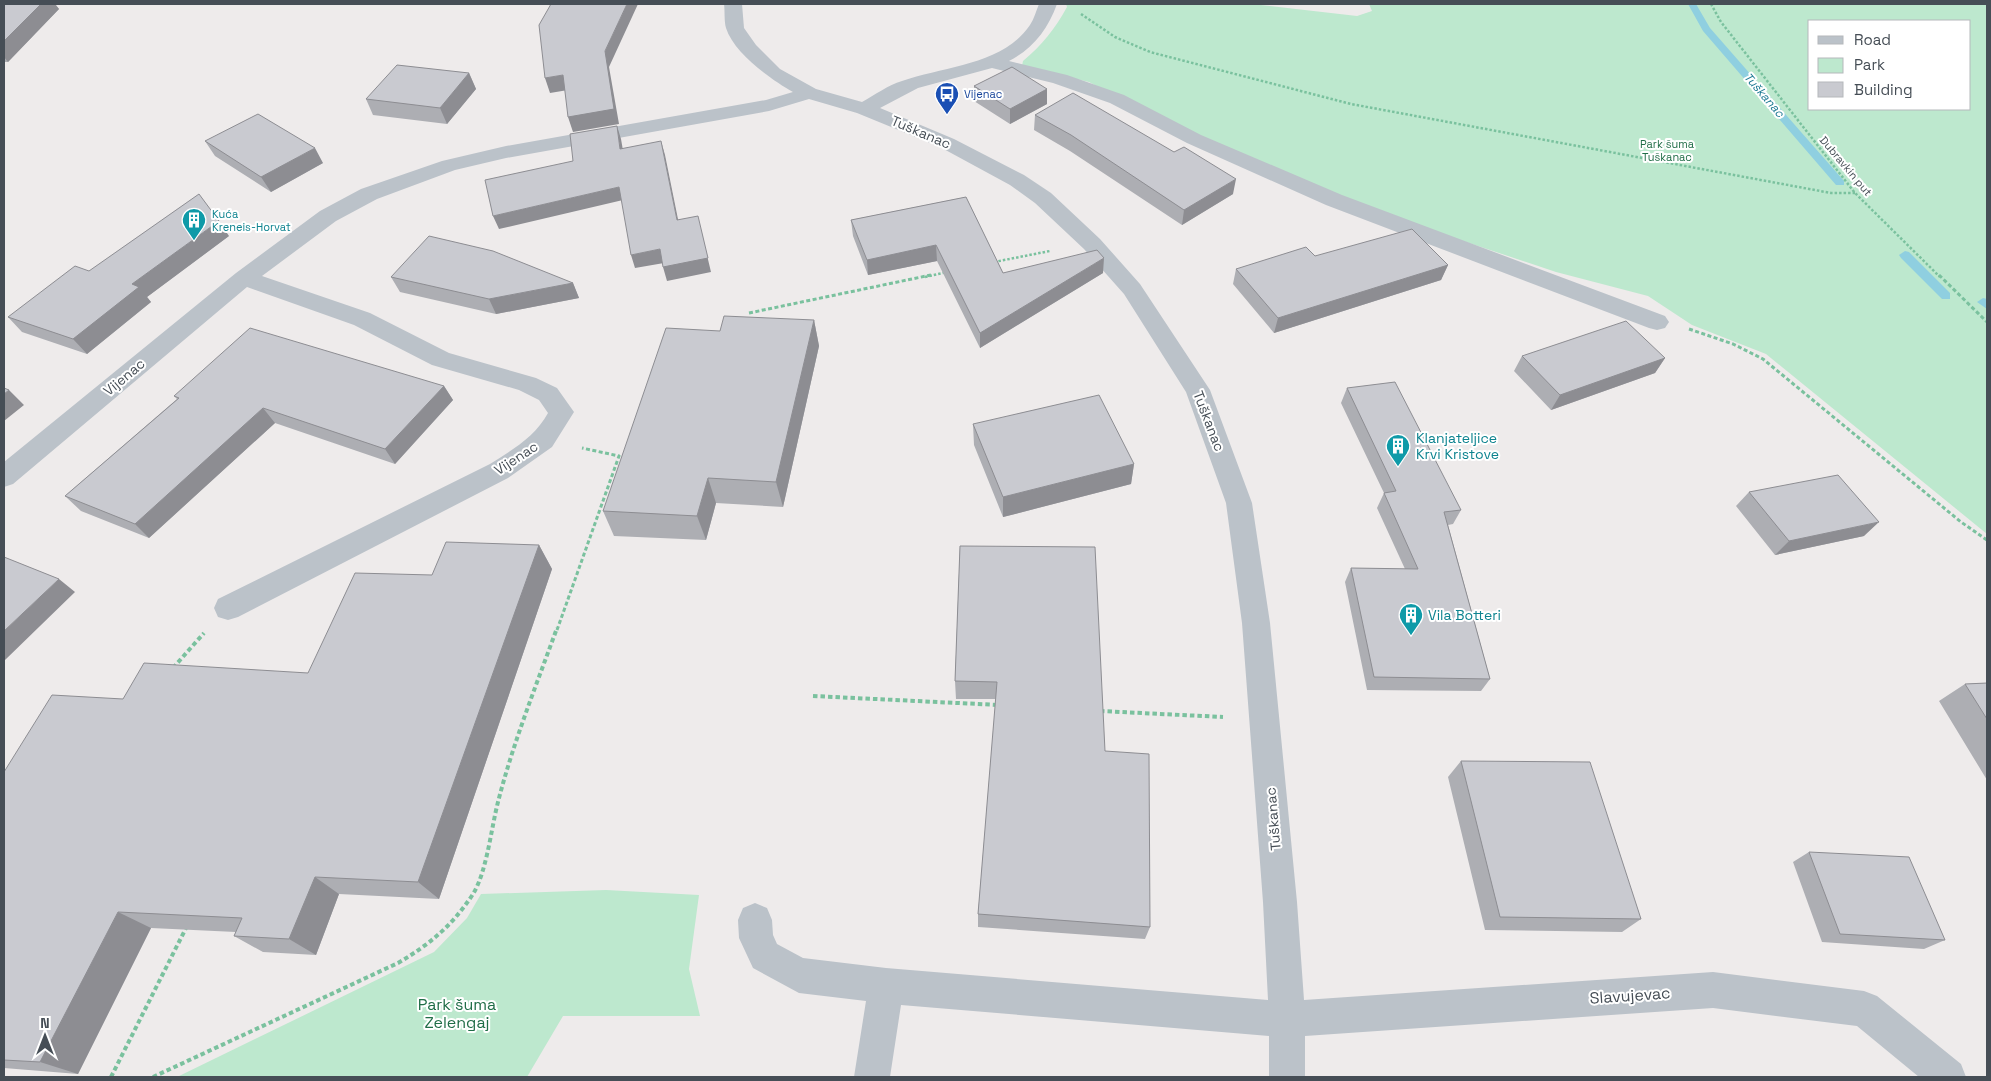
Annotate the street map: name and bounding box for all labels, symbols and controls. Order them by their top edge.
legend [1808,20,1971,110]
text: Road [1854,30,1891,49]
text: Park [1854,55,1885,74]
water label: Tuškanac [1740,69,1788,121]
text: Building [1854,80,1913,99]
bus stop icon: Vijenac [934,81,960,115]
place label: Vijenac [964,87,1002,101]
street label: Tuškanac [888,111,954,153]
street label: Dubravkin put [1817,133,1875,199]
park label: Park šuma Tuškanac [1640,137,1695,164]
building icon: Kuća Kreneis-Horvat [181,207,207,241]
place label: Kuća Kreneis-Horvat [212,207,291,234]
street label: Vijenac [100,354,148,400]
street label: Tuškanac [1189,388,1229,454]
place label: Klanjateljice Krvi Kristove [1416,429,1499,463]
building icon: Klanjateljice Krvi Kristove [1385,433,1411,467]
street label: Vijenac [491,437,541,479]
building icon: Vila Botteri [1398,602,1424,636]
place label: Vila Botteri [1428,606,1501,624]
street label: Tuškanac [1261,787,1285,851]
street label: Slavujevac [1589,982,1671,1009]
park label: Park šuma Zelengaj [418,994,496,1033]
north arrow [20,1011,70,1061]
text: N [40,1014,50,1032]

